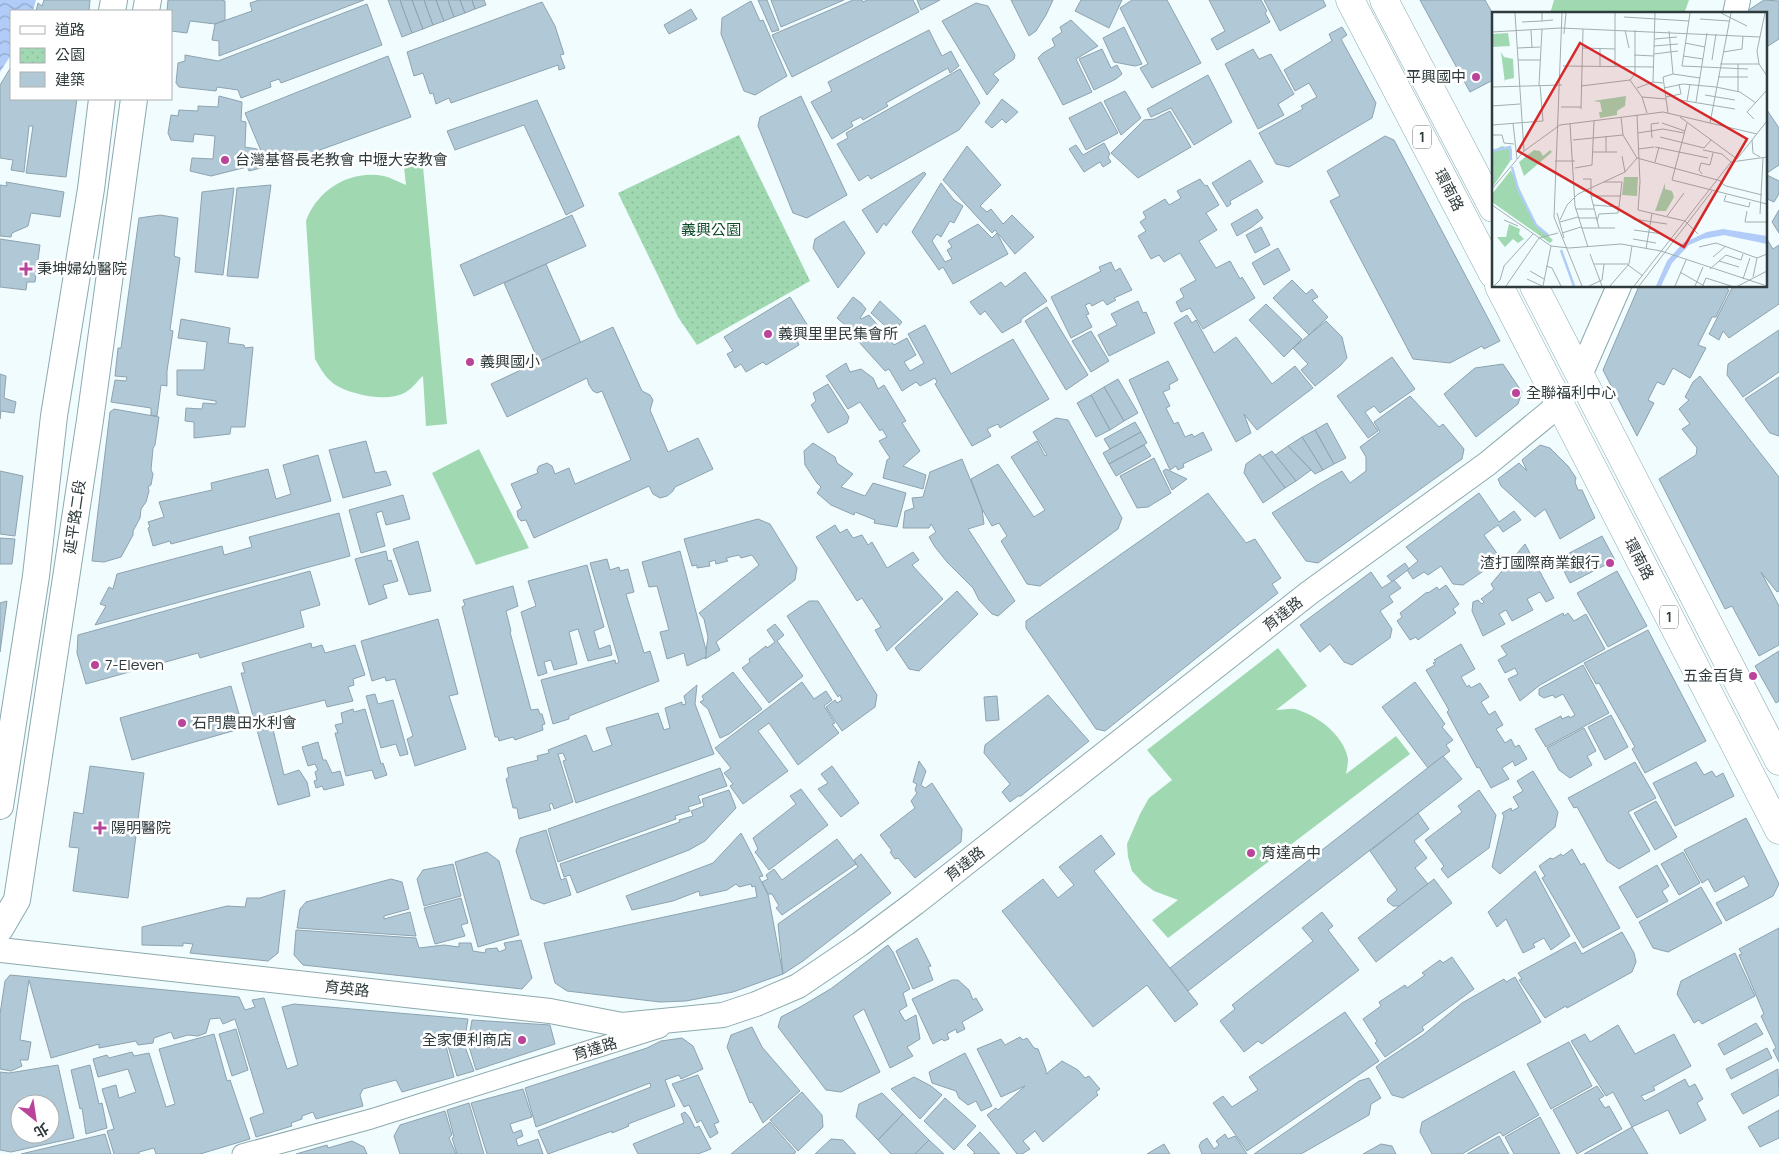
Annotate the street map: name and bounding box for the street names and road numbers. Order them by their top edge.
road number: 1 [1413,125,1431,148]
street label: 環南路 [1430,165,1469,215]
street label: 延平路二段 [59,478,90,556]
street label: 環南路 [1620,534,1659,584]
street label: 育達路 [1258,591,1307,636]
road number: 1 [1660,606,1678,628]
street label: 育達路 [940,841,989,886]
street label: 育英路 [324,976,371,1001]
street label: 育達路 [570,1032,619,1065]

